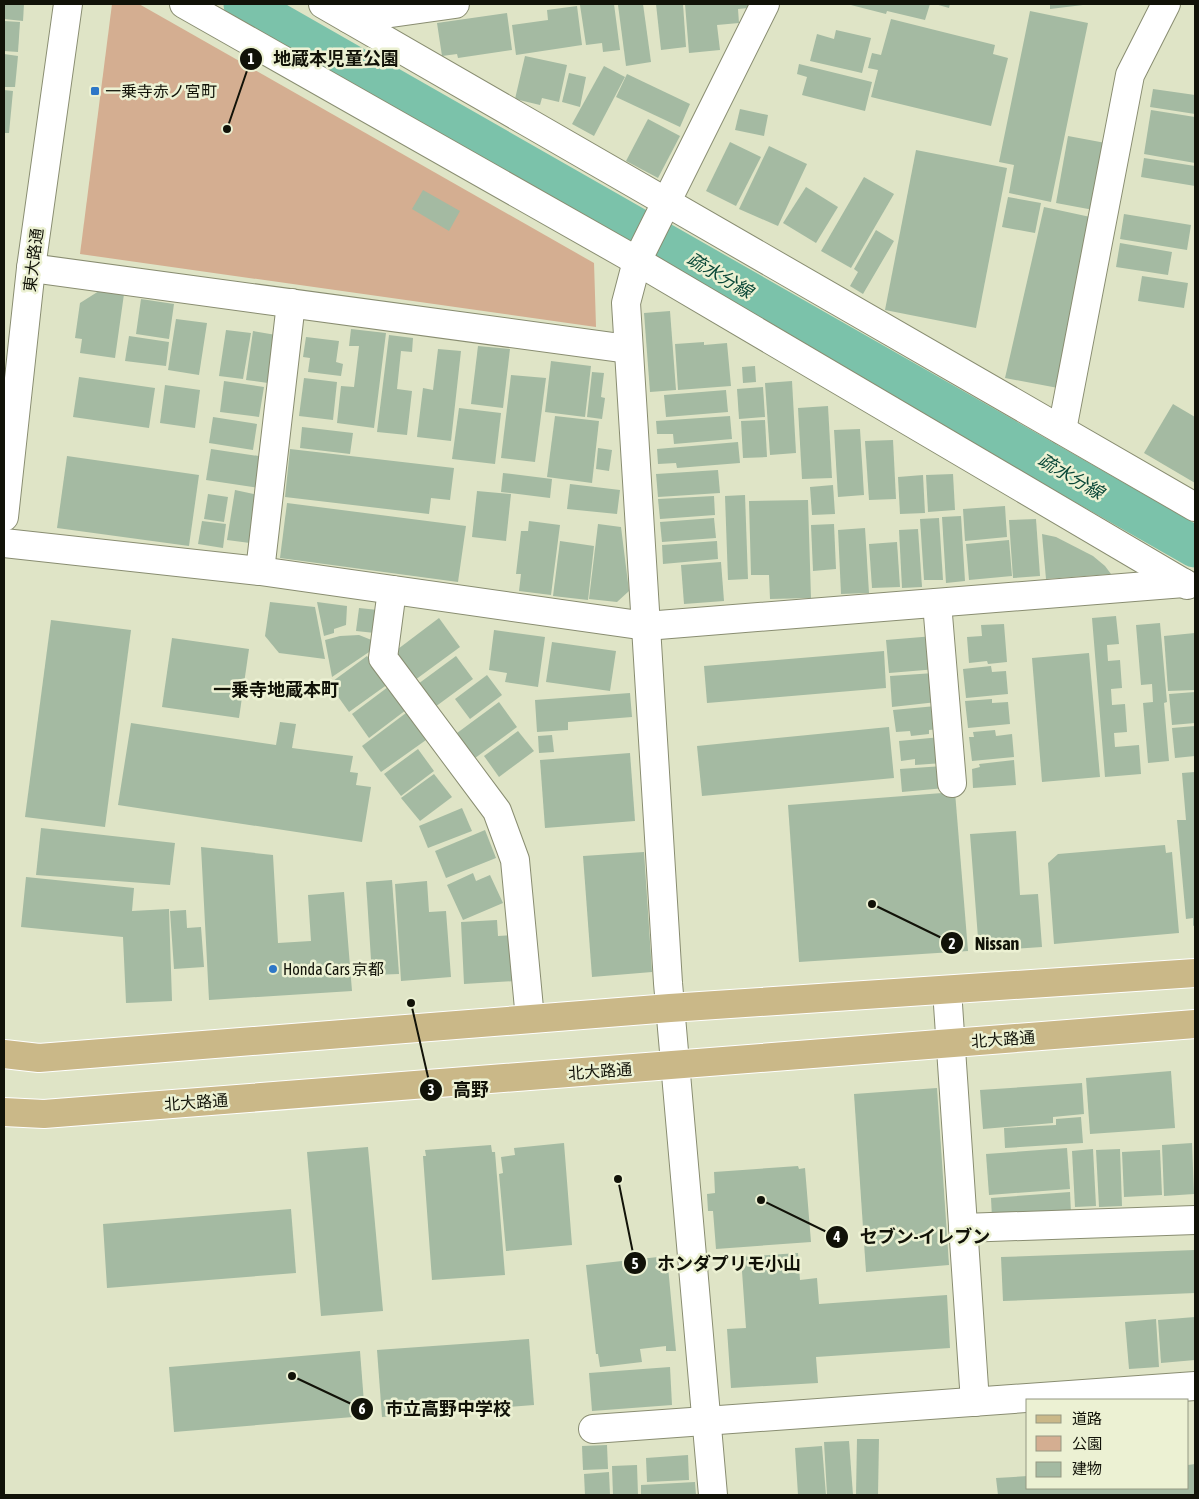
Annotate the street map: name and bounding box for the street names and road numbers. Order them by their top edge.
street label: 東大路通 [20,227,46,293]
street label: 北大路通 [970,1028,1036,1050]
street label: 北大路通 [567,1060,633,1082]
street label: 北大路通 [163,1091,229,1113]

